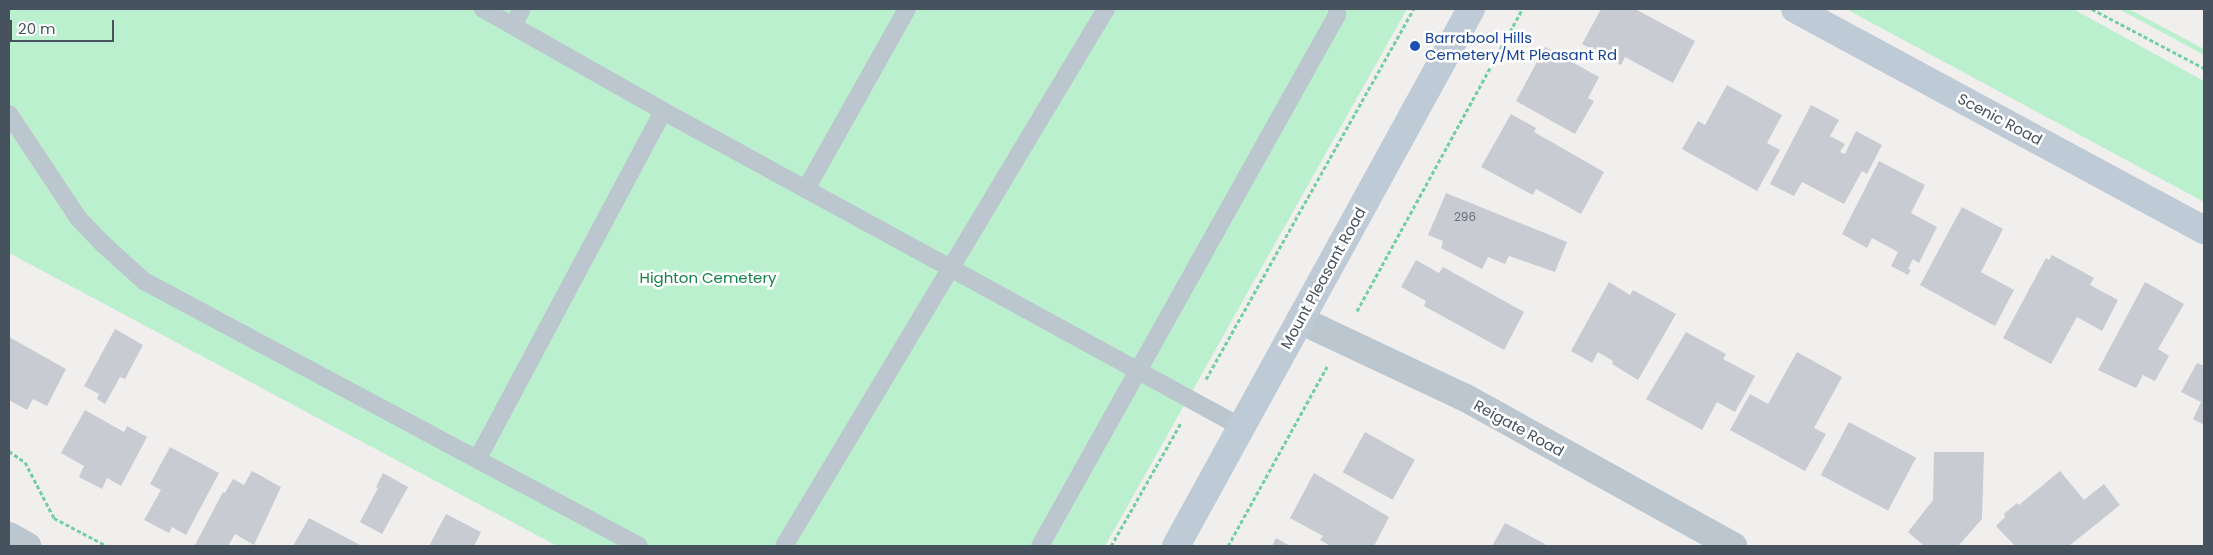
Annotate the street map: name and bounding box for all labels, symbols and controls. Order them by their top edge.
scale bar [12,10,116,42]
text: 20 m [18,18,56,39]
place label: Barrabool Hills Cemetery/Mt Pleasant Rd [1425,28,1617,63]
marker: Barrabool Hills Cemetery/Mt Pleasant Rd [1409,40,1421,52]
street label: Scenic Road [1955,89,2045,149]
street label: Mount Pleasant Road [1277,204,1369,352]
house number: 296 [1454,210,1476,224]
park label: Highton Cemetery [640,269,776,287]
street label: Reigate Road [1471,396,1567,460]

